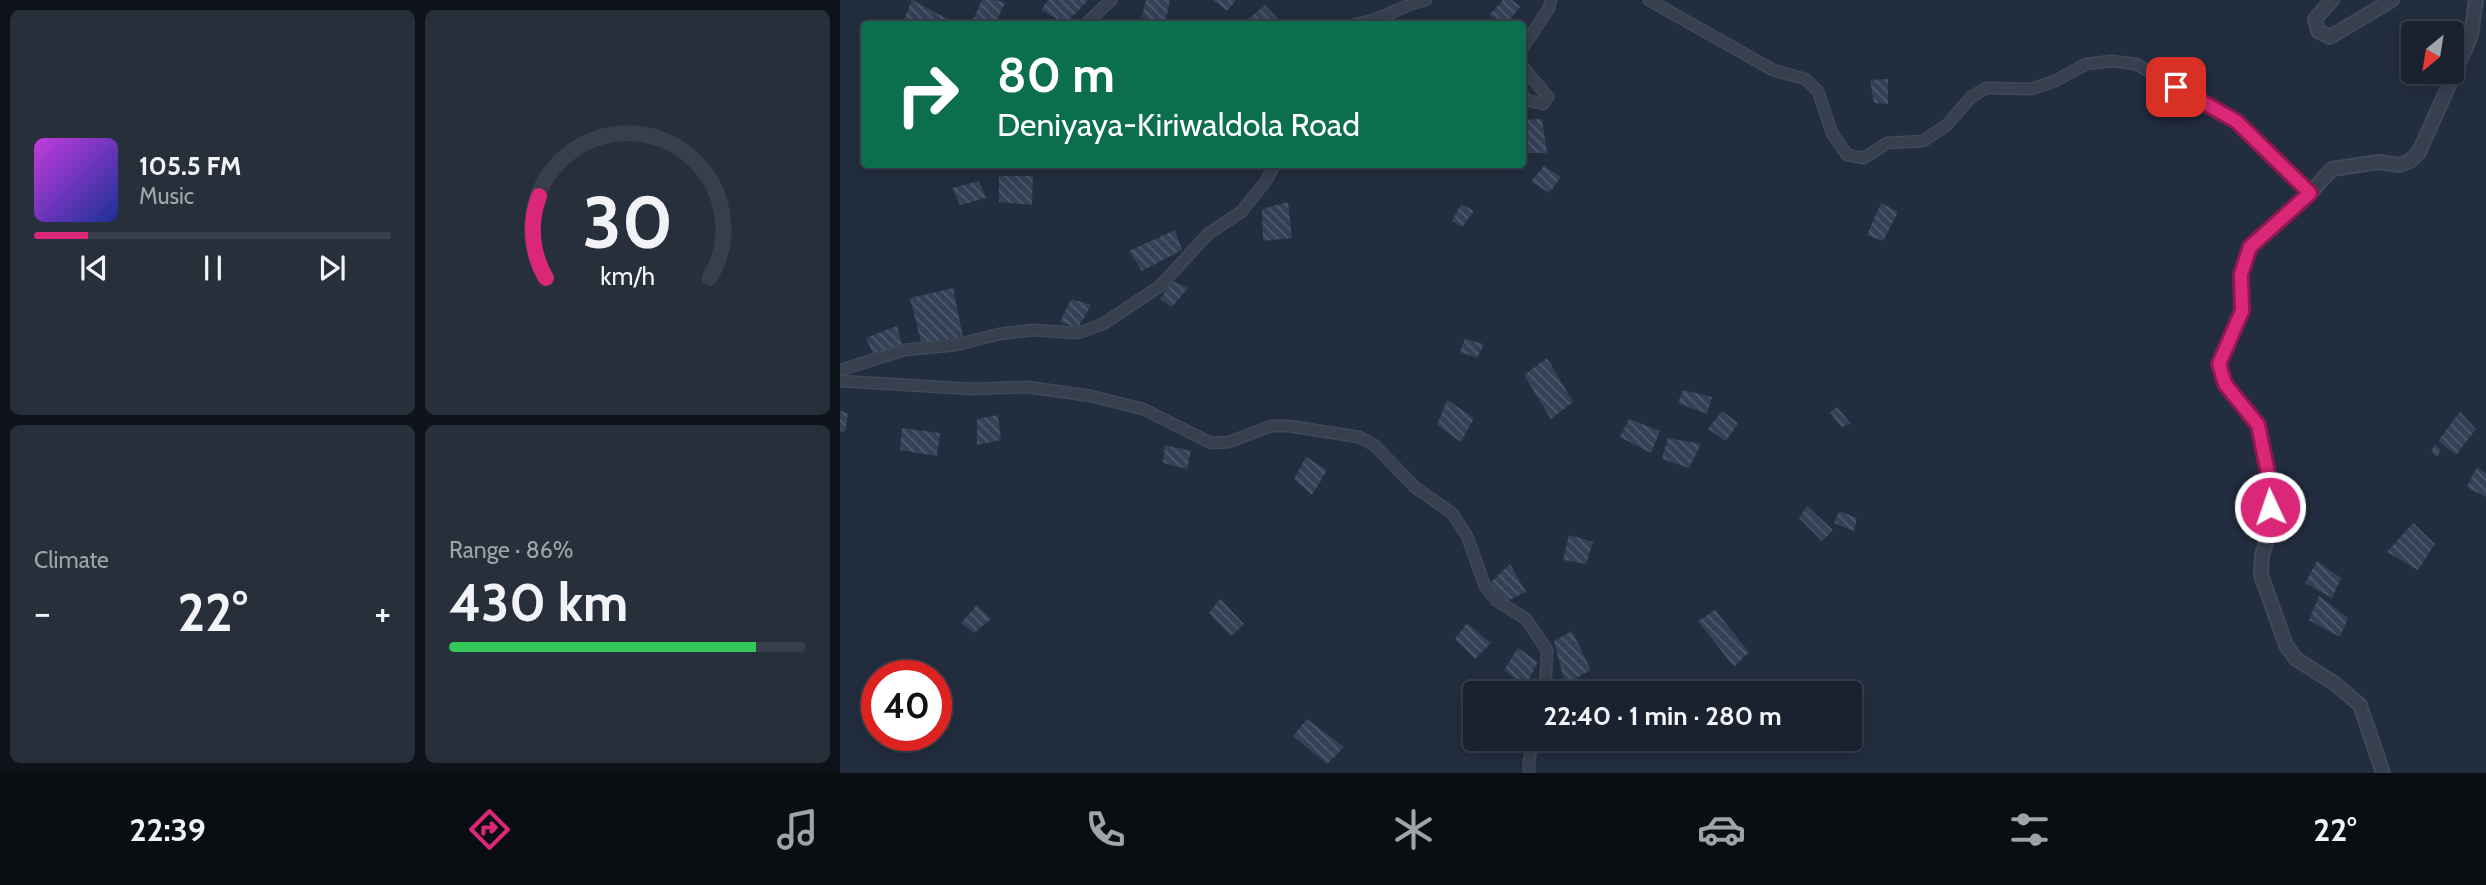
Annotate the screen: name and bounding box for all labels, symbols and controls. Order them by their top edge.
north arrow [2401,21,2464,84]
map controls [2401,21,2464,84]
text: 80 m [997,45,1115,104]
icon: right [882,49,973,140]
pin [2146,57,2206,117]
icon: arrive [2157,68,2195,106]
text: Deniyaya-Kiriwaldola Road [997,105,1360,144]
text: 105.5 FM [139,150,241,182]
text: 30 [582,179,673,267]
text: Music [139,182,194,210]
icon: previous [75,249,113,287]
icon: pause [194,249,232,287]
icon: next [313,249,351,287]
text: km/h [600,261,655,291]
position arrow [2233,470,2307,544]
text: Range · 86% [449,536,573,564]
text: Climate [34,546,109,574]
text: 430 km [449,571,628,634]
text: 22° [177,581,248,644]
text: − [34,589,51,636]
text: + [374,589,391,636]
speed limit sign: 40 [861,660,952,751]
text: 22:40 · 1 min · 280 m [1543,700,1782,732]
icon: directions [465,805,514,854]
icon: music [773,805,822,854]
icon: phone [1081,805,1130,854]
icon: climate [1389,805,1438,854]
icon: car [1697,805,1746,854]
icon: filters [2005,805,2054,854]
text: 22:39 [130,810,206,849]
text: 22° [2313,810,2356,849]

